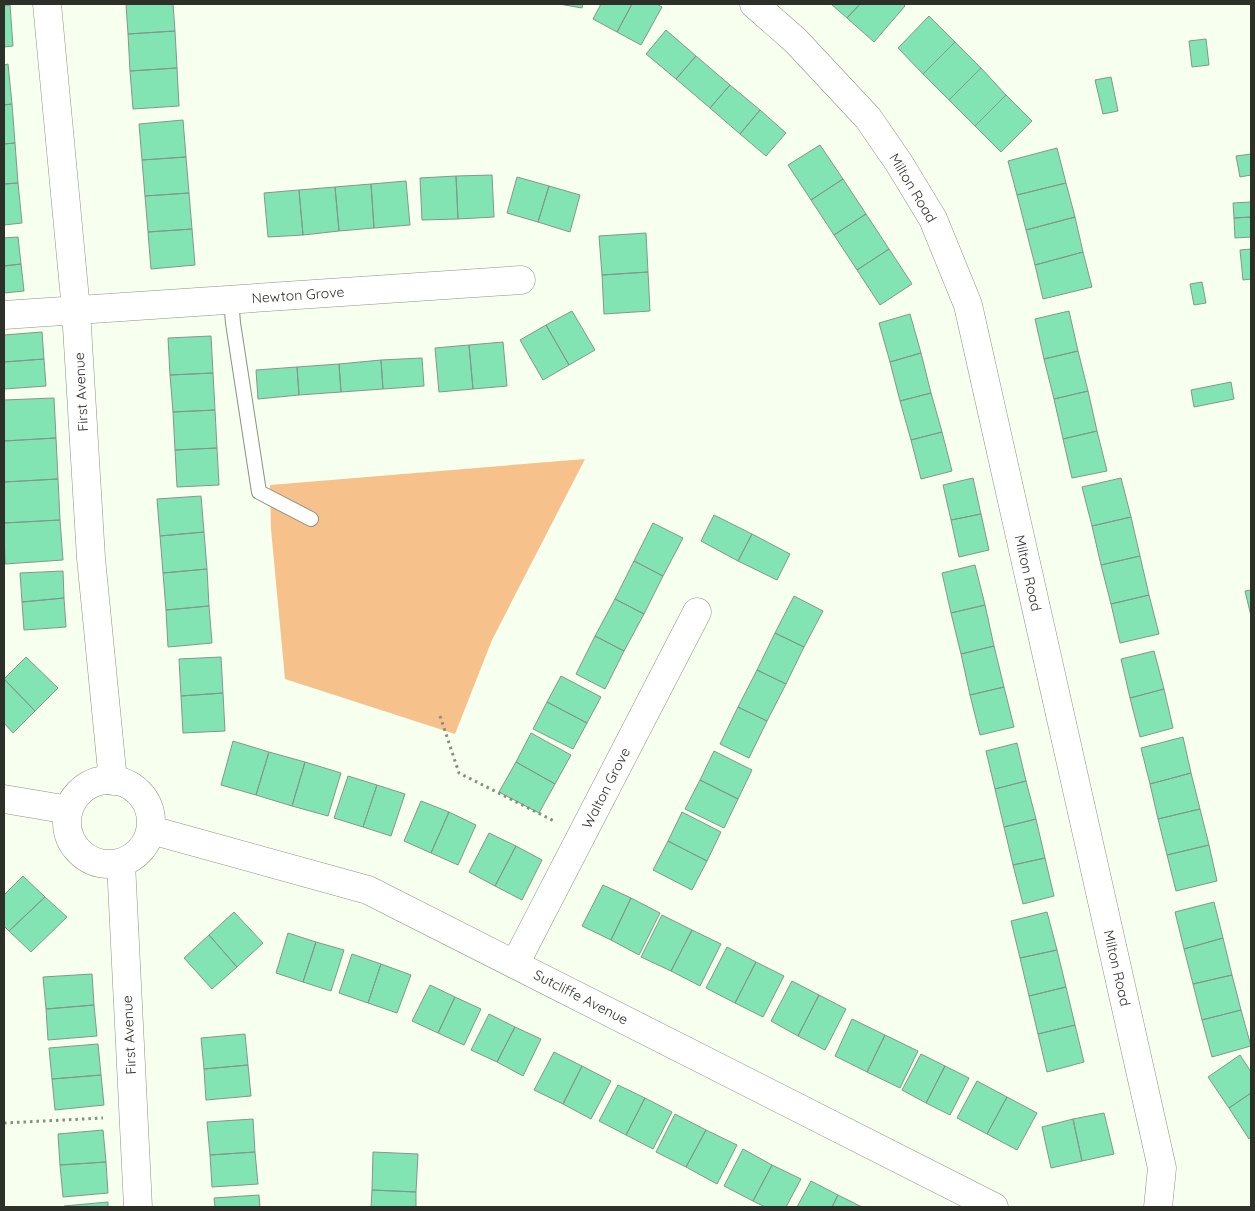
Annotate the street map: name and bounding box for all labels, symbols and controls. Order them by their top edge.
street label: Milton Road [885,150,941,226]
street label: Newton Grove [251,283,345,307]
street label: First Avenue [70,352,92,432]
street label: Milton Road [1011,533,1045,613]
street label: Walton Grove [578,744,634,832]
street label: Milton Road [1100,928,1134,1008]
street label: Sutcliffe Avenue [531,965,631,1029]
street label: First Avenue [118,995,140,1075]

